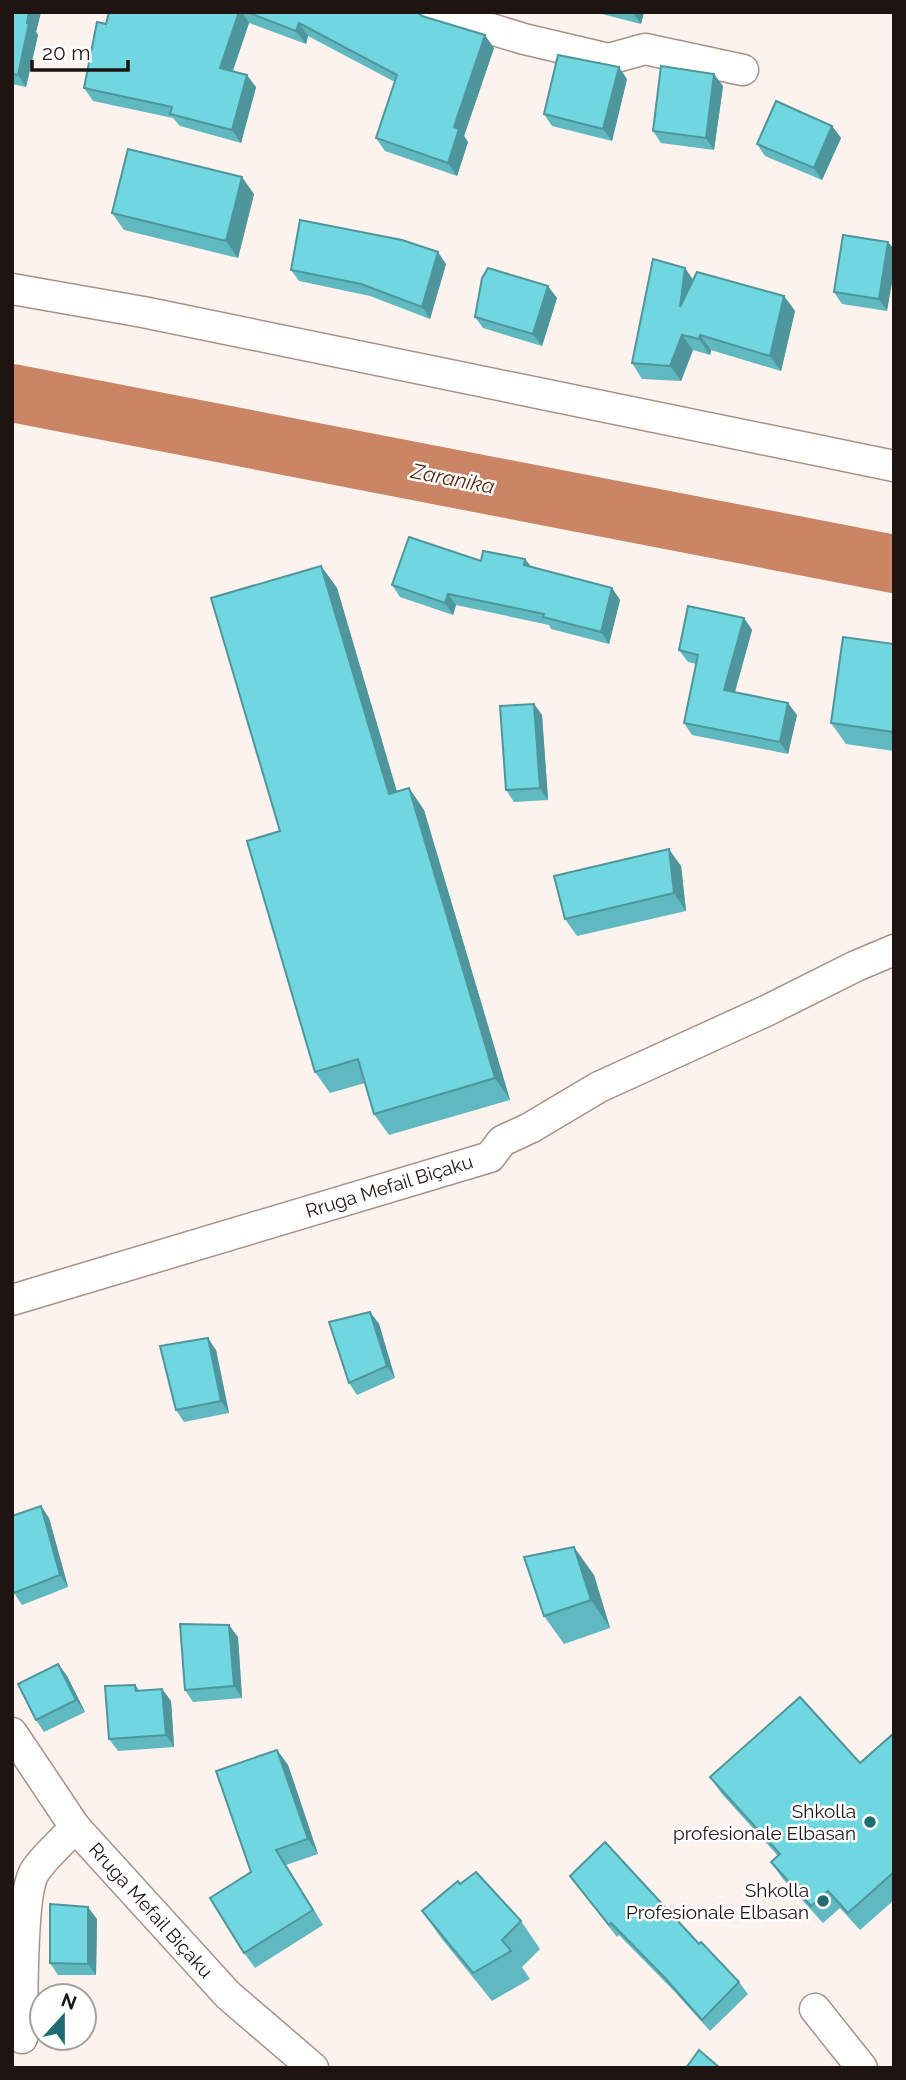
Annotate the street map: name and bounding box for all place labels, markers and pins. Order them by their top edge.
place label: Shkolla profesionale Elbasan [673,1800,856,1844]
marker: Shkolla profesionale Elbasan [862,1814,878,1830]
place label: Shkolla Profesionale Elbasan [626,1879,809,1923]
marker: Shkolla Profesionale Elbasan [815,1893,831,1909]

